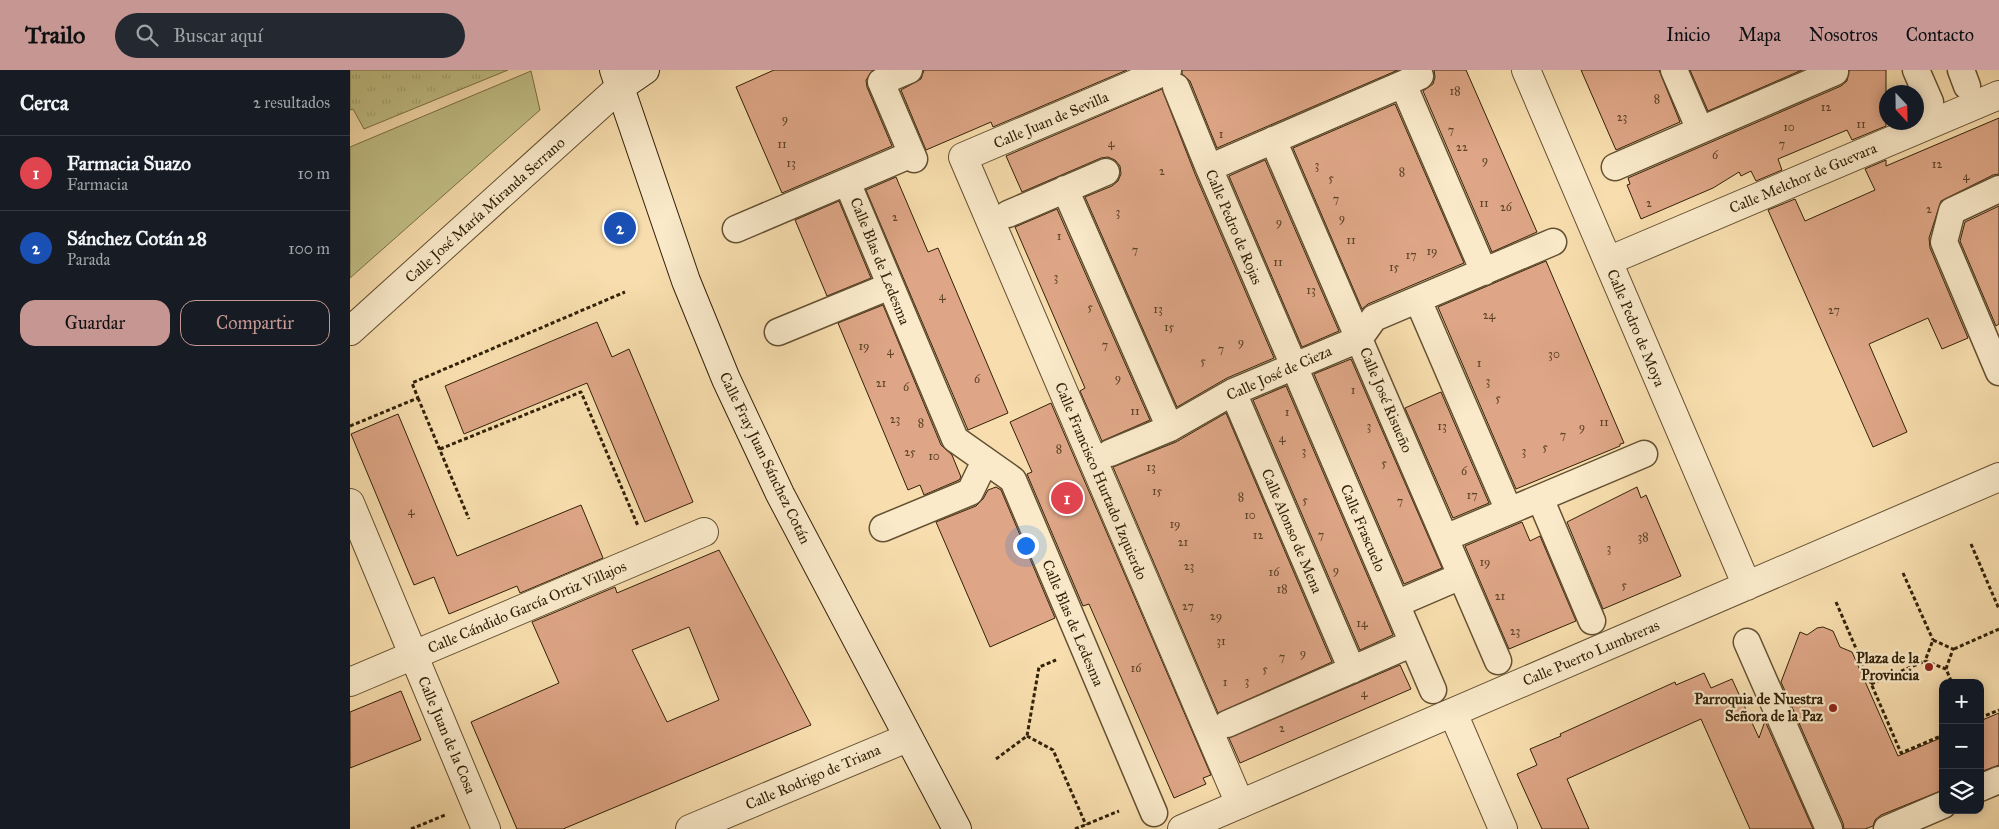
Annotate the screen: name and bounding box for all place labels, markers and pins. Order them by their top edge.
pin: 2 [604,209,636,247]
pin: 1 [1051,479,1083,517]
place label: Plaza de la Provincia [1856,649,1920,684]
marker: Plaza de la Provincia [1923,661,1935,673]
place label: Parroquia de Nuestra Señora de la Paz [1694,690,1824,725]
marker: Parroquia de Nuestra Señora de la Paz [1827,702,1839,714]

